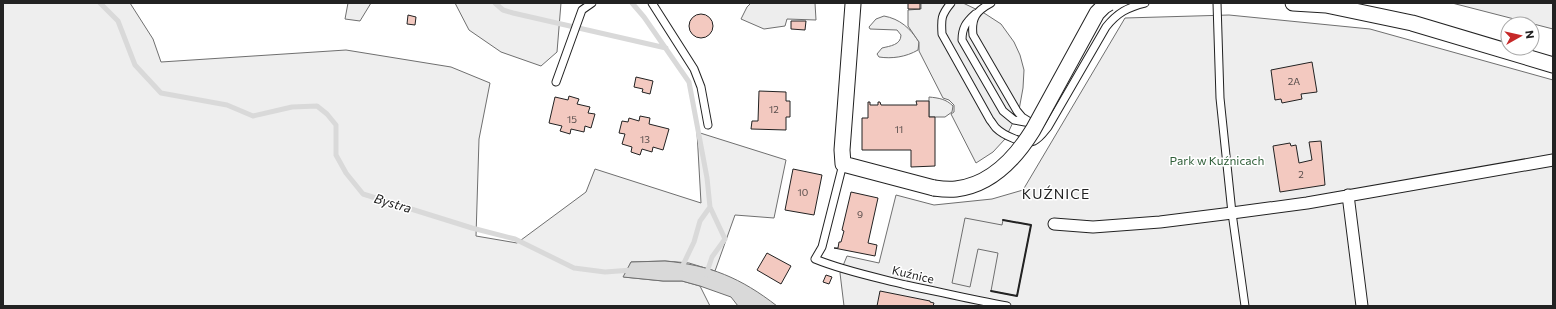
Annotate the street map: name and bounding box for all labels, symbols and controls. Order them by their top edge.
north arrow [1500,16,1540,56]
text: N [1523,30,1537,40]
house number: 2A [1288,75,1300,87]
house number: 12 [769,103,779,115]
house number: 15 [567,113,577,125]
house number: 11 [895,123,903,135]
house number: 13 [640,133,650,145]
park label: Park w Kuźnicach [1170,153,1264,167]
house number: 2 [1298,168,1304,180]
district label: KUŹNICE [1022,185,1090,202]
house number: 10 [798,186,808,198]
water label: Bystra [372,190,414,216]
house number: 9 [857,208,863,220]
street label: Kuźnice [891,262,936,286]

